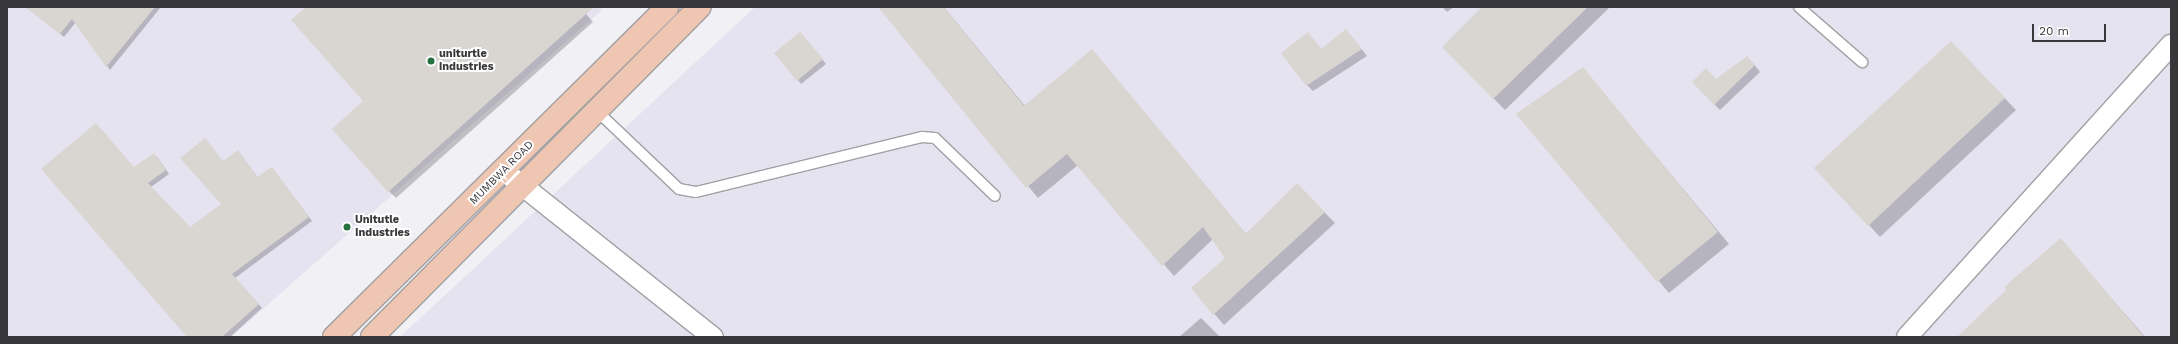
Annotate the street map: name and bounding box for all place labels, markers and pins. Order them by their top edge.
place label: uniturtle industries [439,48,494,74]
marker: uniturtle industries [426,56,436,66]
place label: Unitutle Industries [355,214,410,240]
marker: Unitutle Industries [342,222,352,232]

